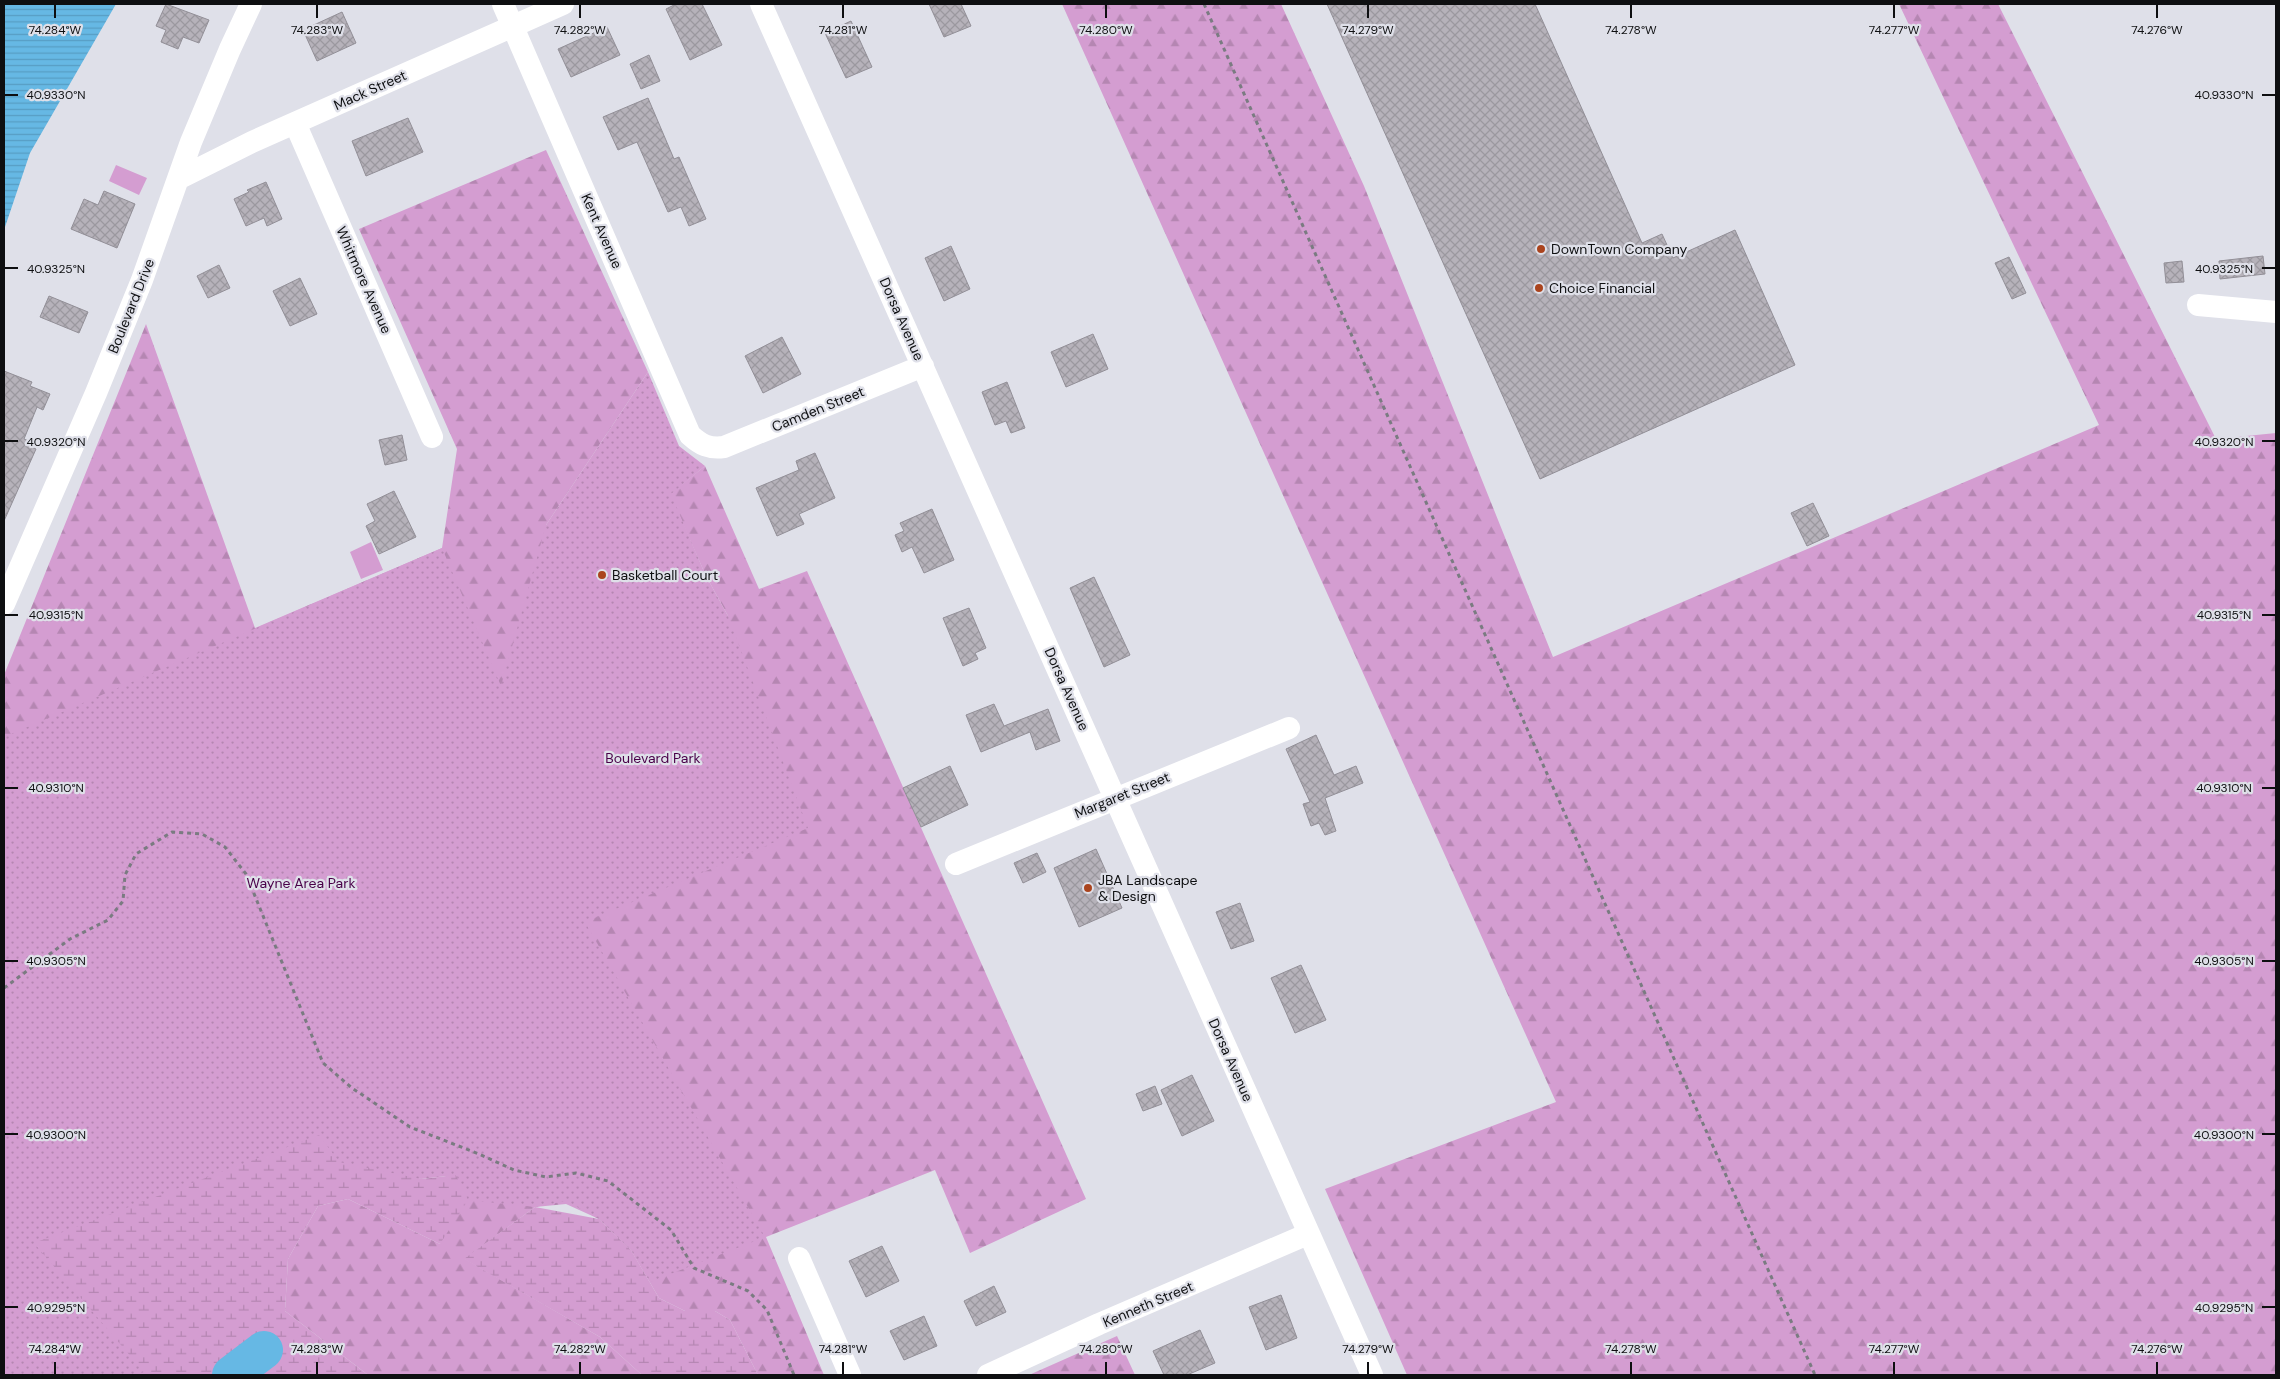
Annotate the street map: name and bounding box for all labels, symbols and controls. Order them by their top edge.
text: 74.284°W [29,22,82,38]
text: 74.283°W [291,22,343,38]
text: 74.282°W [554,22,606,38]
text: 74.281°W [819,22,868,38]
text: 74.280°W [1079,22,1133,38]
text: 74.279°W [1342,22,1394,38]
text: 74.278°W [1605,22,1657,38]
text: 74.277°W [1869,22,1920,38]
text: 74.276°W [2131,22,2183,38]
street label: Mack Street [331,66,409,114]
text: 40.9330°N [26,87,86,103]
text: 40.9330°N [2194,87,2254,103]
street label: Kent Avenue [577,191,627,271]
street label: Whitmore Avenue [332,224,396,336]
place label: DownTown Company [1551,240,1687,258]
marker: DownTown Company [1535,243,1547,255]
street label: Boulevard Drive [104,256,158,356]
text: 40.9325°N [27,261,85,277]
text: 40.9325°N [2195,261,2253,277]
street label: Dorsa Avenue [876,275,928,363]
place label: Choice Financial [1549,279,1655,297]
marker: Choice Financial [1533,282,1545,294]
street label: Camden Street [769,382,867,436]
text: 40.9320°N [27,434,85,450]
text: 40.9320°N [2195,434,2253,450]
place label: Basketball Court [612,566,718,584]
marker: Basketball Court [596,569,608,581]
text: 40.9315°N [29,607,83,623]
text: 40.9315°N [2197,607,2251,623]
street label: Dorsa Avenue [1041,645,1093,733]
park label: Boulevard Park [605,749,701,767]
street label: Margaret Street [1072,768,1172,822]
text: 40.9310°N [28,780,84,796]
text: 40.9310°N [2196,780,2252,796]
place label: JBA Landscape & Design [1098,871,1198,905]
park label: Wayne Area Park [247,874,355,892]
marker: JBA Landscape & Design [1082,882,1094,894]
text: 40.9305°N [26,953,86,969]
text: 40.9305°N [2194,953,2254,969]
street label: Dorsa Avenue [1205,1016,1257,1104]
text: 40.9300°N [26,1127,86,1143]
text: 40.9300°N [2194,1127,2254,1143]
street label: Kenneth Street [1100,1277,1196,1331]
text: 40.9295°N [27,1300,85,1316]
text: 40.9295°N [2195,1300,2253,1316]
text: 74.284°W [29,1341,82,1357]
text: 74.283°W [291,1341,343,1357]
text: 74.282°W [554,1341,606,1357]
text: 74.281°W [819,1341,868,1357]
text: 74.280°W [1079,1341,1133,1357]
text: 74.279°W [1342,1341,1394,1357]
text: 74.278°W [1605,1341,1657,1357]
text: 74.277°W [1869,1341,1920,1357]
text: 74.276°W [2131,1341,2183,1357]

